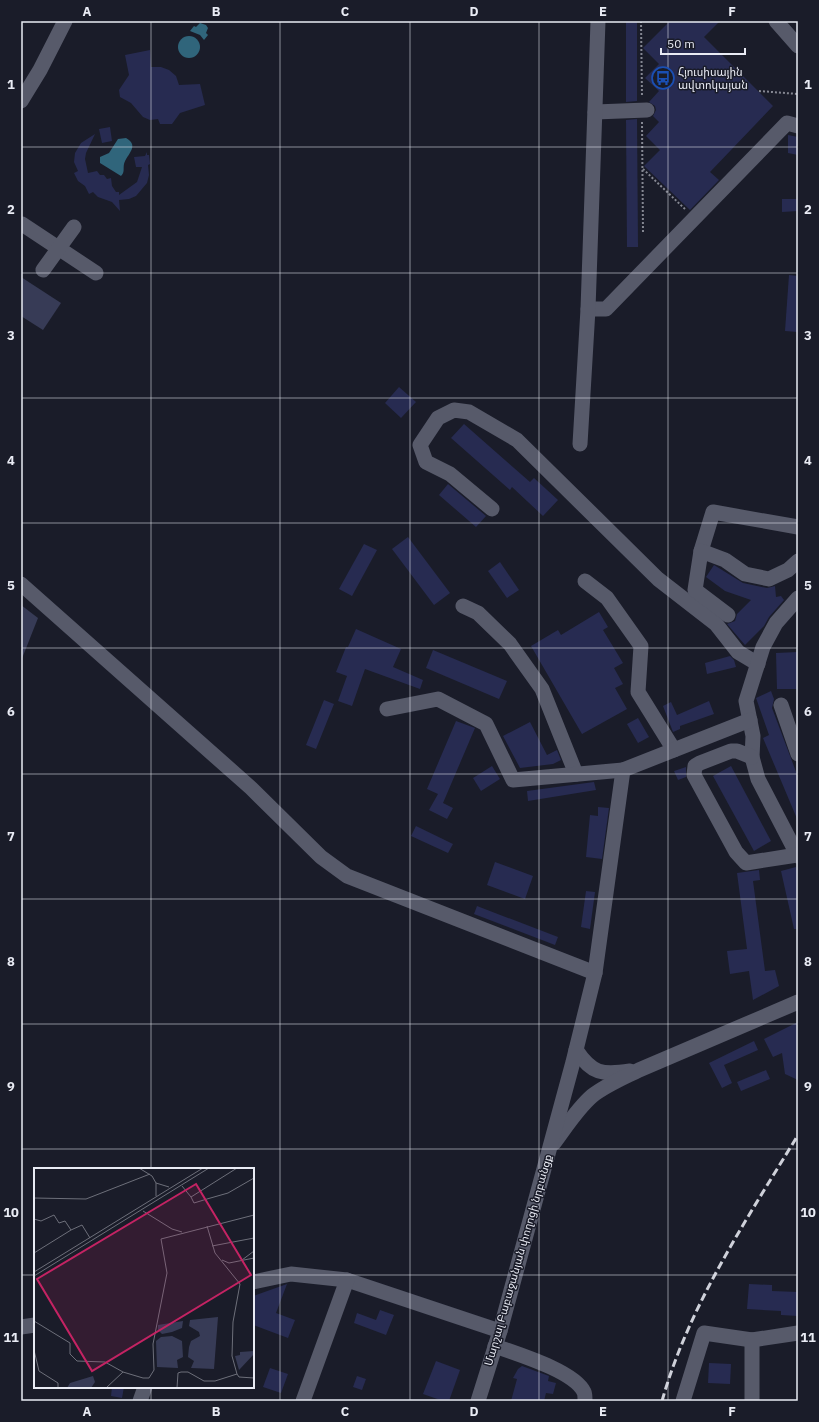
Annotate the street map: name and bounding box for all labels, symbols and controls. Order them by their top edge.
text: A [83,3,92,20]
text: B [212,3,221,20]
text: C [341,3,350,20]
text: D [469,3,479,20]
text: E [599,3,607,20]
text: F [728,3,736,20]
scale bar [661,30,745,56]
text: 50 m [667,36,695,51]
bus stop icon: Հյուսիսային ավտոկայան [650,65,676,91]
place label: Հյուսիսային ավտոկայան [678,65,748,92]
text: 1 [7,76,15,93]
text: 1 [804,76,812,93]
text: 2 [7,201,15,218]
text: 2 [804,201,812,218]
text: 3 [7,327,15,344]
text: 3 [804,327,812,344]
text: 4 [7,452,15,469]
text: 4 [804,452,812,469]
text: 5 [7,577,15,594]
text: 5 [804,577,812,594]
text: 6 [7,703,15,720]
text: 6 [804,703,812,720]
text: 7 [7,828,15,845]
text: 7 [804,828,812,845]
text: 8 [7,953,15,970]
text: 8 [804,953,812,970]
text: 9 [7,1078,15,1095]
text: 9 [804,1078,812,1095]
street label: Մարշալ Բաբաջանյան փողոցի նրբանցք [481,1153,555,1367]
inset map [34,1168,254,1388]
text: 10 [3,1204,19,1221]
text: 10 [800,1204,816,1221]
text: 11 [3,1329,19,1346]
text: 11 [800,1329,816,1346]
text: A [83,1403,92,1420]
text: B [212,1403,221,1420]
text: C [341,1403,350,1420]
text: D [469,1403,479,1420]
text: E [599,1403,607,1420]
text: F [728,1403,736,1420]

